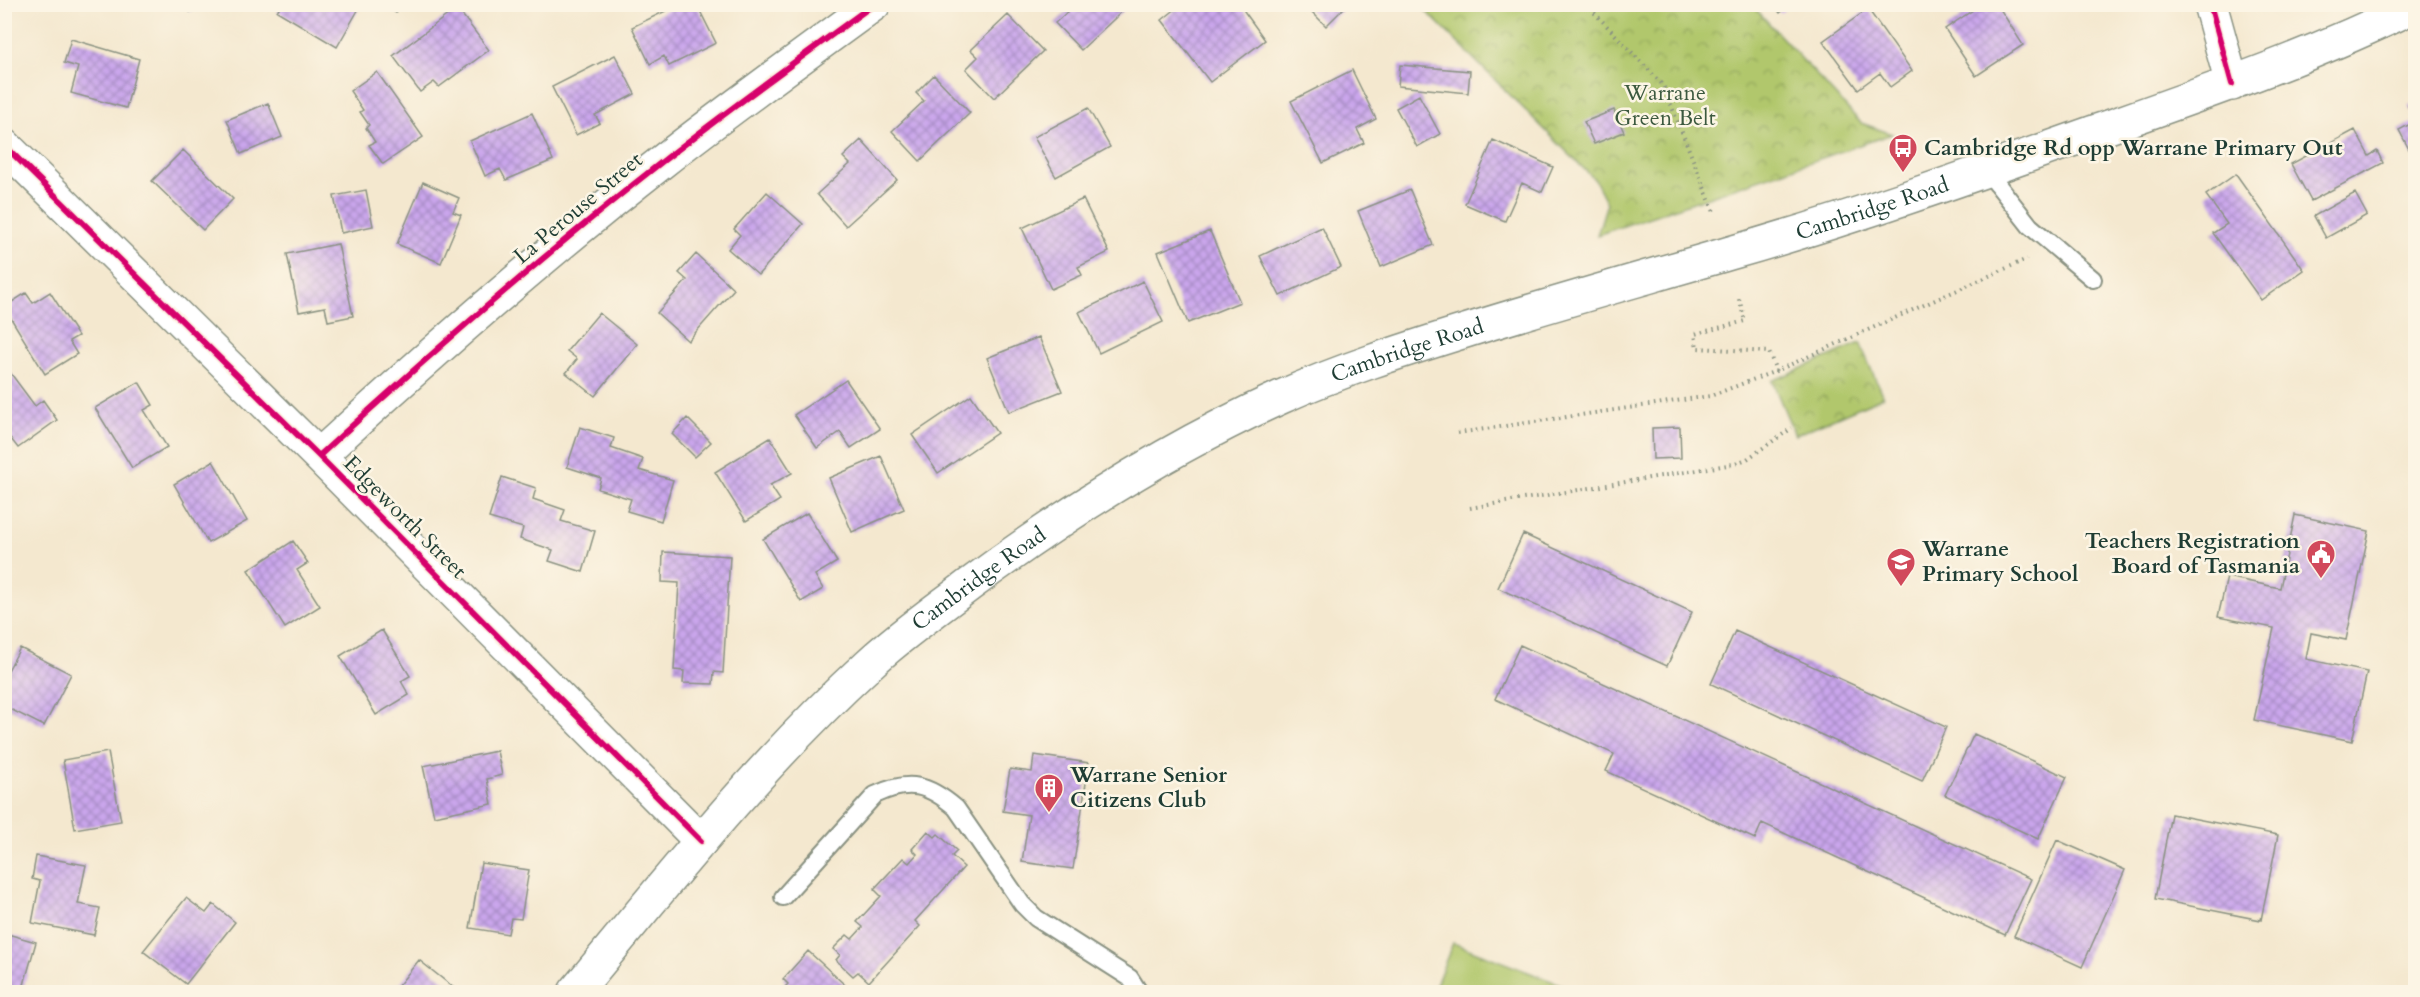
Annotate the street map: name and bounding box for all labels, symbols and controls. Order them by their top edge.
park label: Warrane Green Belt [1614,78,1716,133]
bus stop icon: Cambridge Rd opp Warrane Primary Out [1887,132,1919,174]
place label: Cambridge Rd opp Warrane Primary Out [1924,133,2343,163]
street label: La Perouse Street [507,145,649,271]
street label: Cambridge Road [1792,169,1953,248]
street label: Cambridge Road [1327,311,1488,390]
street label: Edgeworth Street [337,449,473,585]
street label: Cambridge Road [906,520,1052,638]
place label: Teachers Registration Board of Tasmania [2085,526,2300,581]
place label: Warrane Primary School [1921,534,2079,589]
public building icon: Teachers Registration Board of Tasmania [2305,538,2337,580]
school or university icon: Warrane Primary School [1885,546,1917,588]
place label: Warrane Senior Citizens Club [1069,760,1227,815]
building icon: Warrane Senior Citizens Club [1033,772,1065,814]

